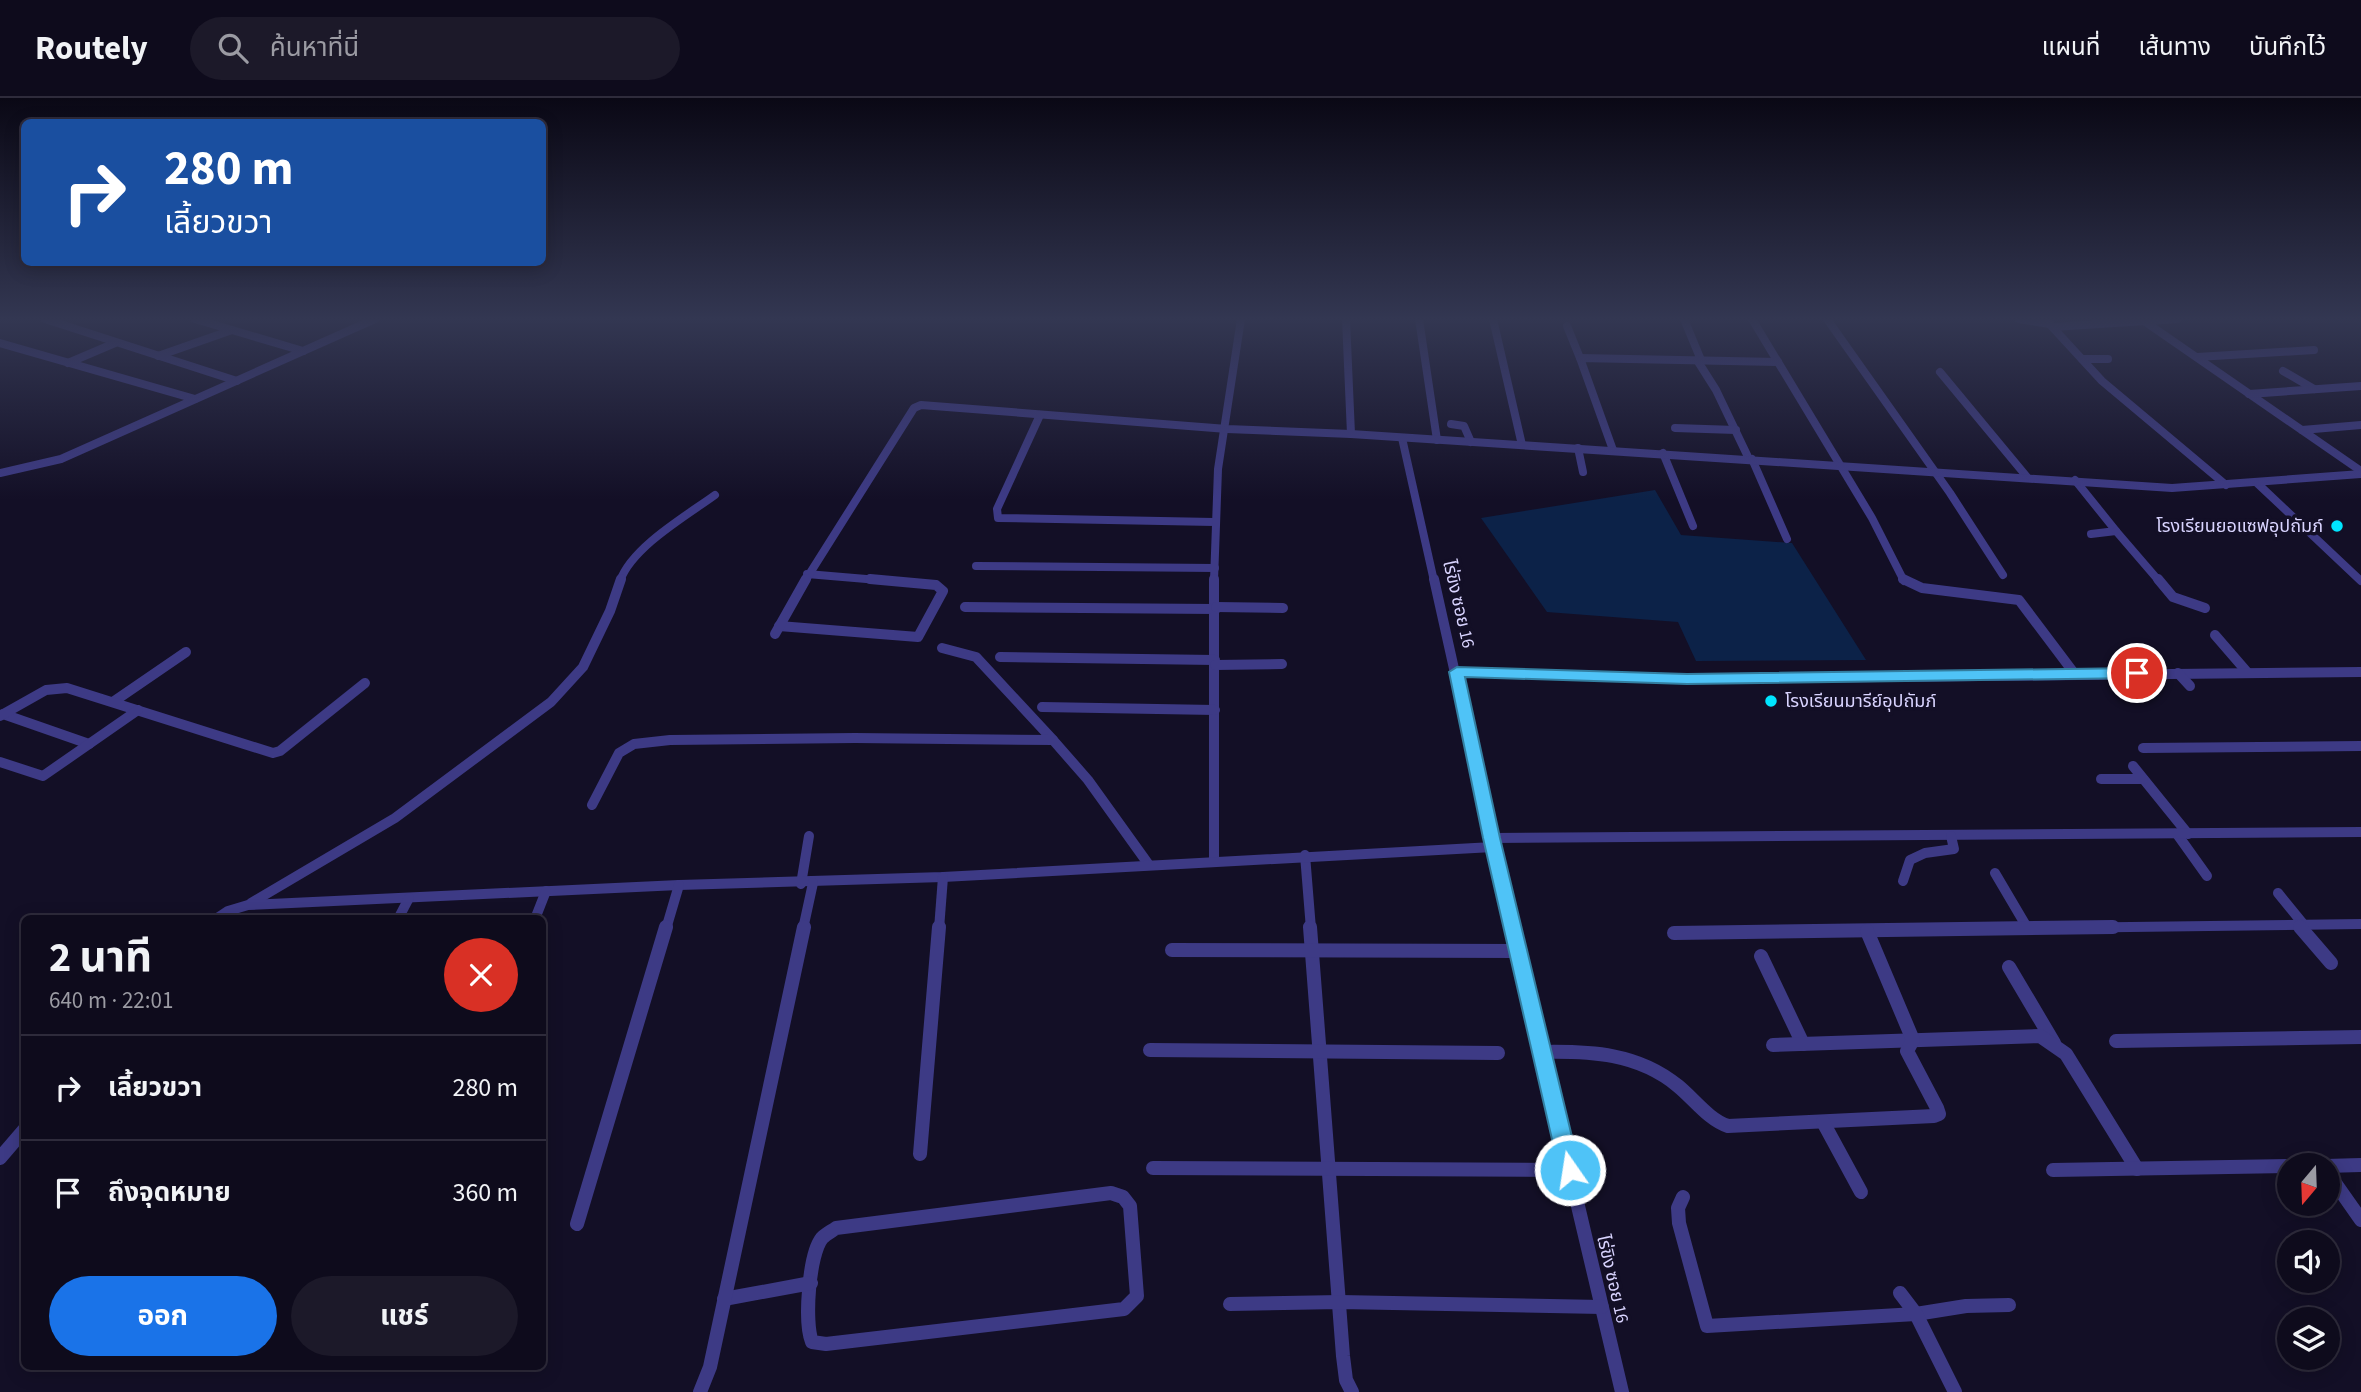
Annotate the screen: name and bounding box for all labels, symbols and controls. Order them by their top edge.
search box [190,17,680,80]
text: Routely [35,25,148,72]
icon: search [214,29,252,67]
text: ค้นหาที่นี่ [270,29,359,66]
text: แผนที่ [2042,30,2100,65]
text: เส้นทาง [2138,30,2211,65]
text: บันทึกไว้ [2249,30,2326,65]
text: 280 m [164,134,293,204]
icon: right [49,147,140,238]
text: เลี้ยวขวา [164,200,272,246]
place label: โรงเรียนยอแซฟอุปถัมภ์ [2156,514,2323,539]
marker: โรงเรียนยอแซฟอุปถัมภ์ [2329,518,2345,534]
street label: ไร่ขิง ซอย 16 [1436,557,1481,651]
pin [2107,643,2167,703]
icon: arrive [2118,654,2156,692]
place label: โรงเรียนมารีย์อุปถัมภ์ [1785,689,1936,714]
marker: โรงเรียนมารีย์อุปถัมภ์ [1763,693,1779,709]
text: 2 นาที [49,928,152,988]
button: close [444,938,518,1012]
text: 640 m · 22:01 [49,984,173,1017]
icon: right [49,1069,87,1107]
text: เลี้ยวขวา [108,1069,202,1106]
text: 280 m [452,1069,518,1106]
position arrow [1533,1133,1607,1207]
north arrow [2277,1153,2340,1216]
map controls [2277,1153,2340,1370]
icon: arrive [49,1174,87,1212]
text: ถึงจุดหมาย [108,1174,231,1211]
text: 360 m [452,1174,518,1211]
button: sound [2277,1230,2340,1293]
street label: ไร่ขิง ซอย 16 [1590,1232,1635,1326]
button: ออก [49,1276,277,1356]
button: แชร์ [291,1276,518,1356]
button: layers [2277,1307,2340,1370]

